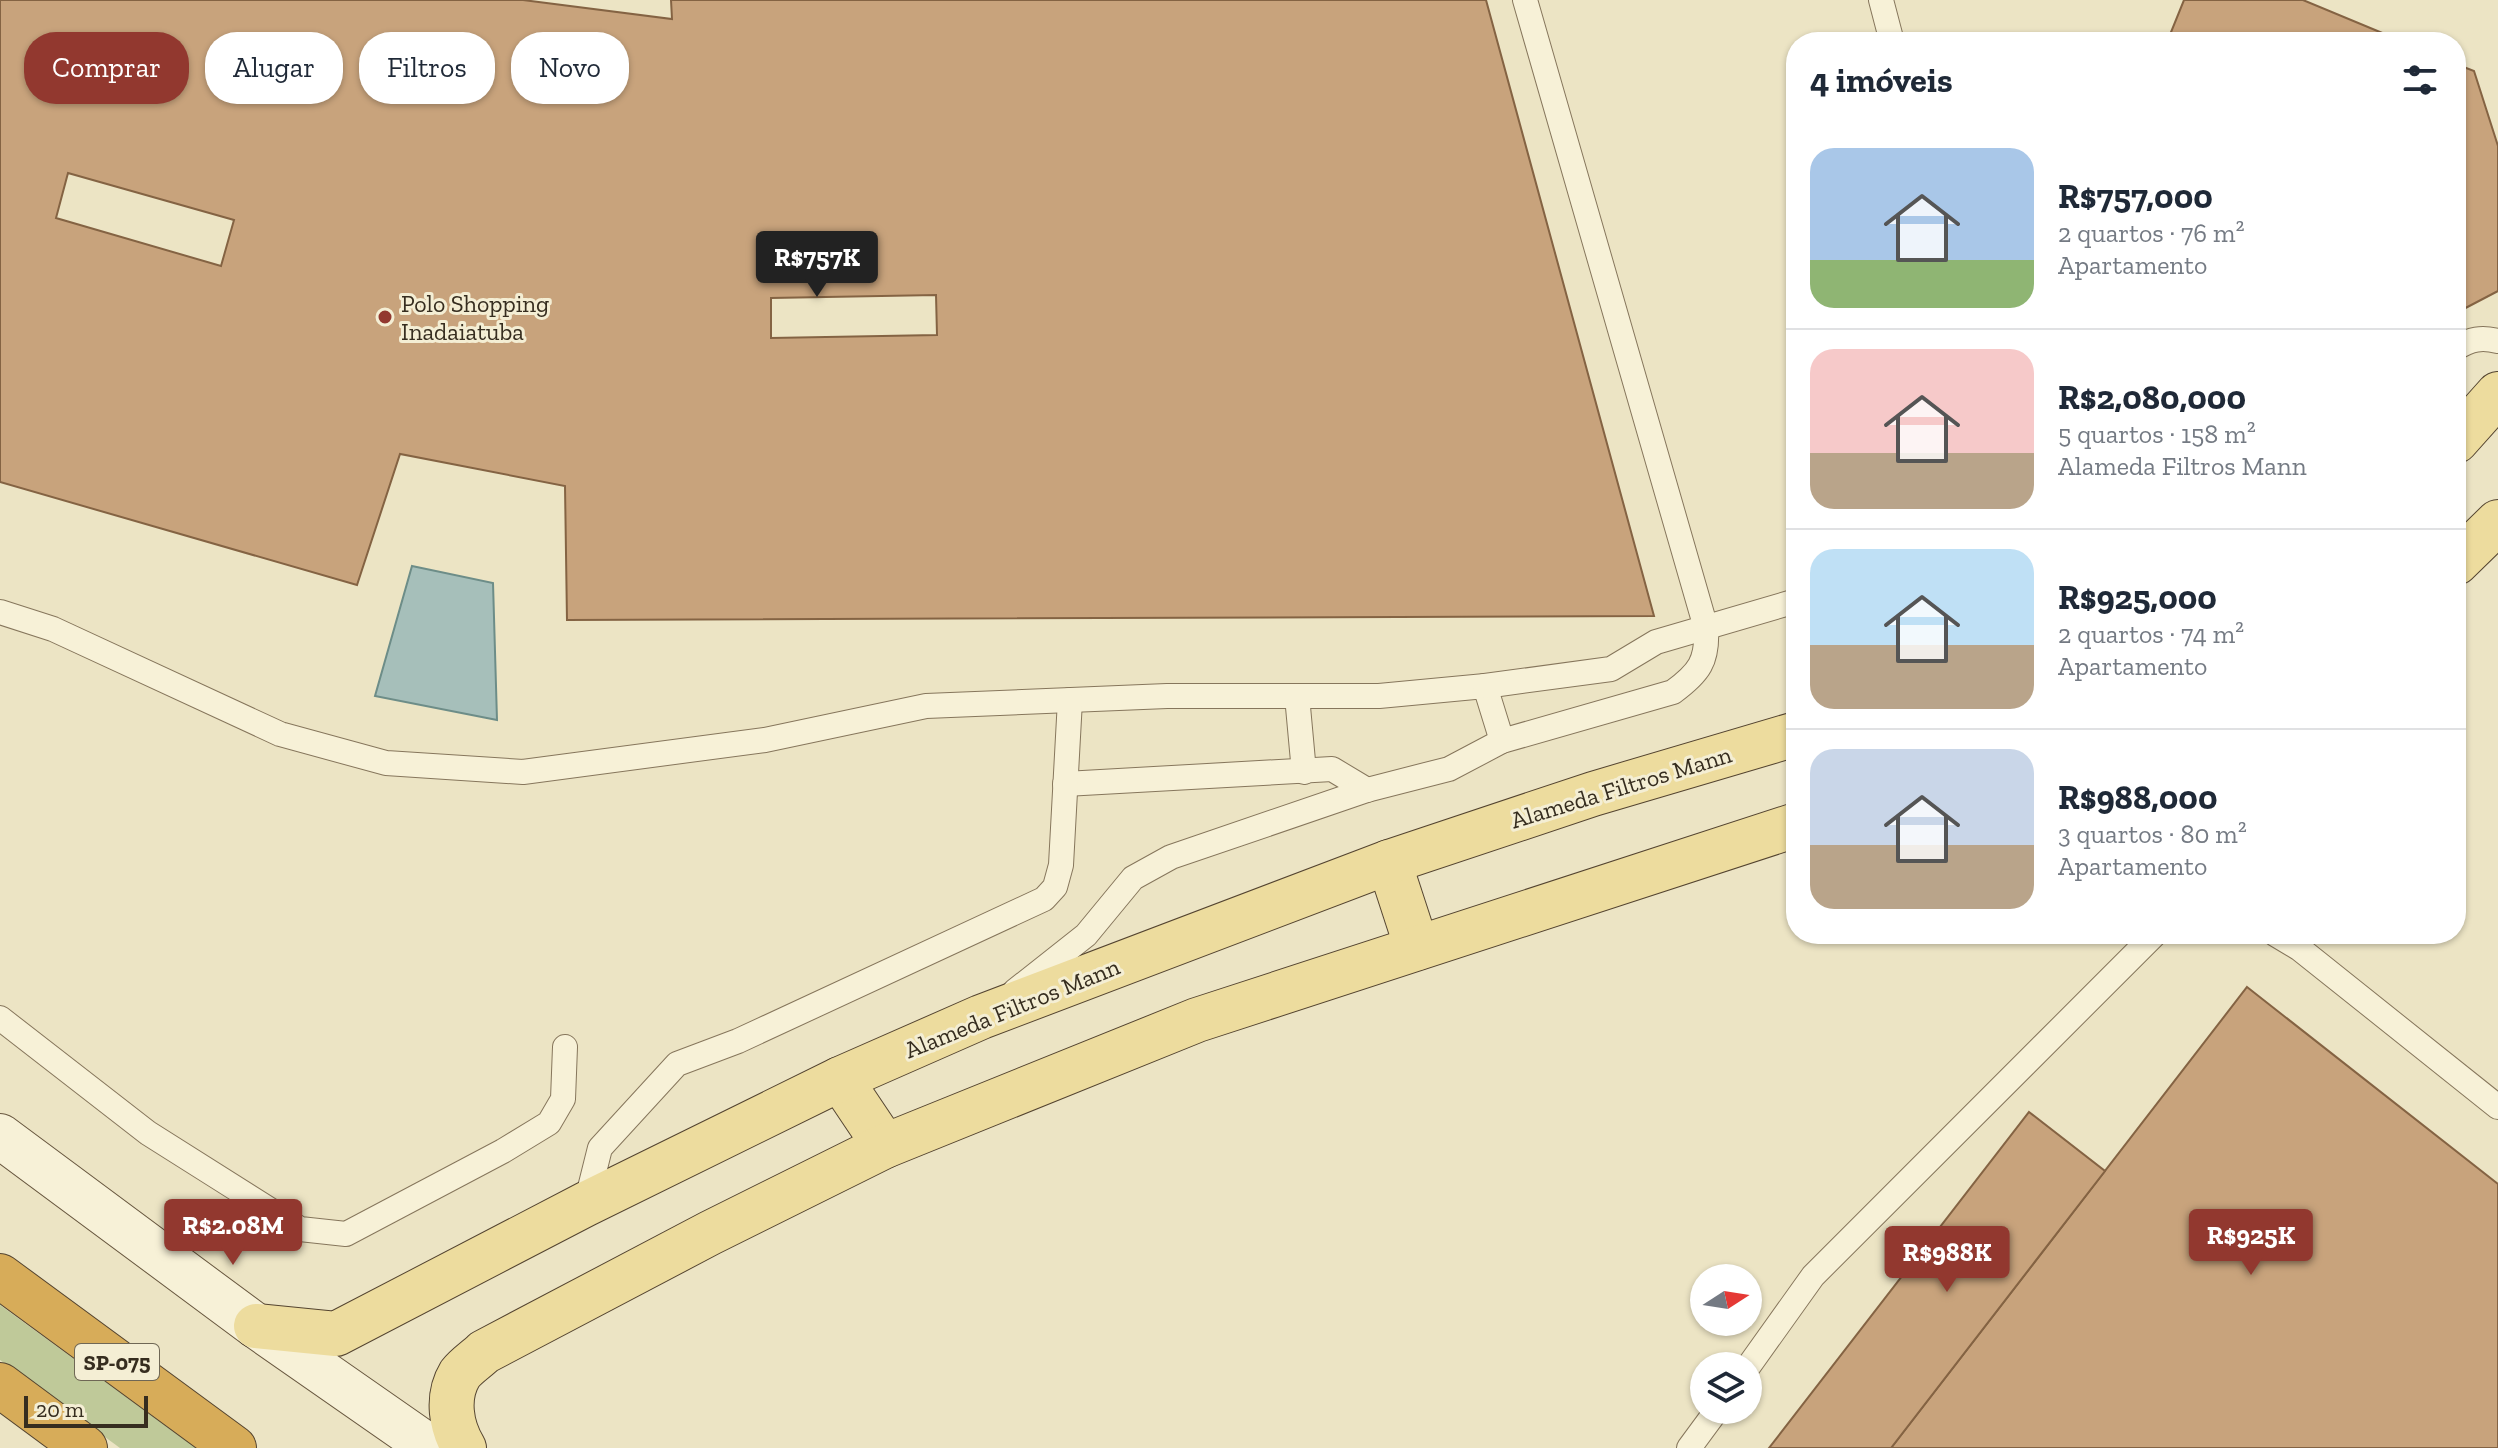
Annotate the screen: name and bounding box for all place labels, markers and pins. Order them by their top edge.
pin: R$757K [752,231,882,299]
place label: Polo Shopping Inadaiatuba [401,289,549,346]
marker: Polo Shopping Inadaiatuba [376,308,394,326]
pin: R$2.08M [159,1199,307,1267]
pin: R$925K [2186,1209,2316,1277]
pin: R$988K [1882,1226,2012,1294]

